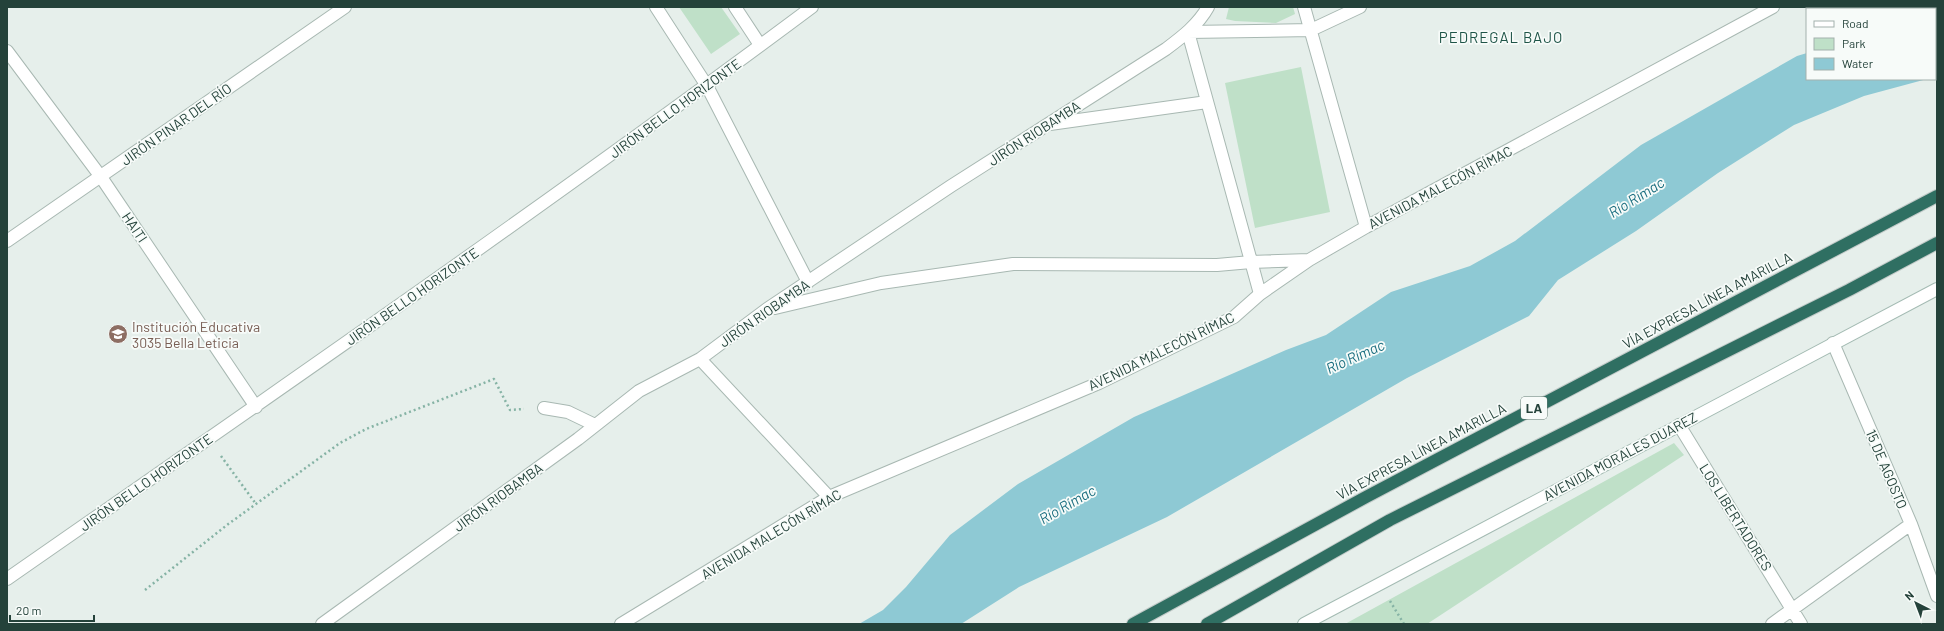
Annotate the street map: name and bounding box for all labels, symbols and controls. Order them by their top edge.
legend [1806,8,1936,80]
text: Road [1842,16,1869,30]
district label: PEDREGAL BAJO [1439,28,1563,46]
text: Park [1842,36,1866,50]
street label: JIRÓN BELLO HORIZONTE [606,55,744,161]
text: Water [1842,56,1874,70]
street label: JIRÓN PINAR DEL RÍO [117,79,235,169]
street label: JIRÓN RIOBAMBA [985,97,1084,169]
street label: AVENIDA MALECÓN RÍMAC [1365,142,1515,232]
water label: Río Rímac [1605,173,1668,221]
street label: HAITI [119,209,151,245]
street label: JIRÓN BELLO HORIZONTE [342,244,482,348]
street label: VÍA EXPRESA LÍNEA AMARILLA [1619,248,1795,352]
street label: JIRÓN RIOBAMBA [716,275,813,350]
street label: AVENIDA MALECÓN RÍMAC [1085,308,1237,394]
place label: Institución Educativa 3035 Bella Leticia [132,318,260,351]
school or university icon: Institución Educativa 3035 Bella Leticia [107,323,129,345]
water label: Río Rímac [1323,335,1388,377]
road number: LA [1521,397,1547,419]
street label: VÍA EXPRESA LÍNEA AMARILLA [1333,399,1509,503]
street label: AVENIDA MORALES DUAREZ [1540,408,1700,504]
street label: 15 DE AGOSTO [1863,427,1911,511]
street label: JIRÓN BELLO HORIZONTE [76,430,216,534]
street label: JIRÓN RIOBAMBA [450,459,546,535]
street label: LOS LIBERTADORES [1696,460,1776,574]
water label: Río Rímac [1036,480,1099,527]
street label: AVENIDA MALECÓN RÍMAC [698,485,844,583]
north arrow [1896,583,1936,623]
text: N [1902,588,1916,602]
scale bar [10,597,94,623]
text: 20 m [16,603,42,617]

